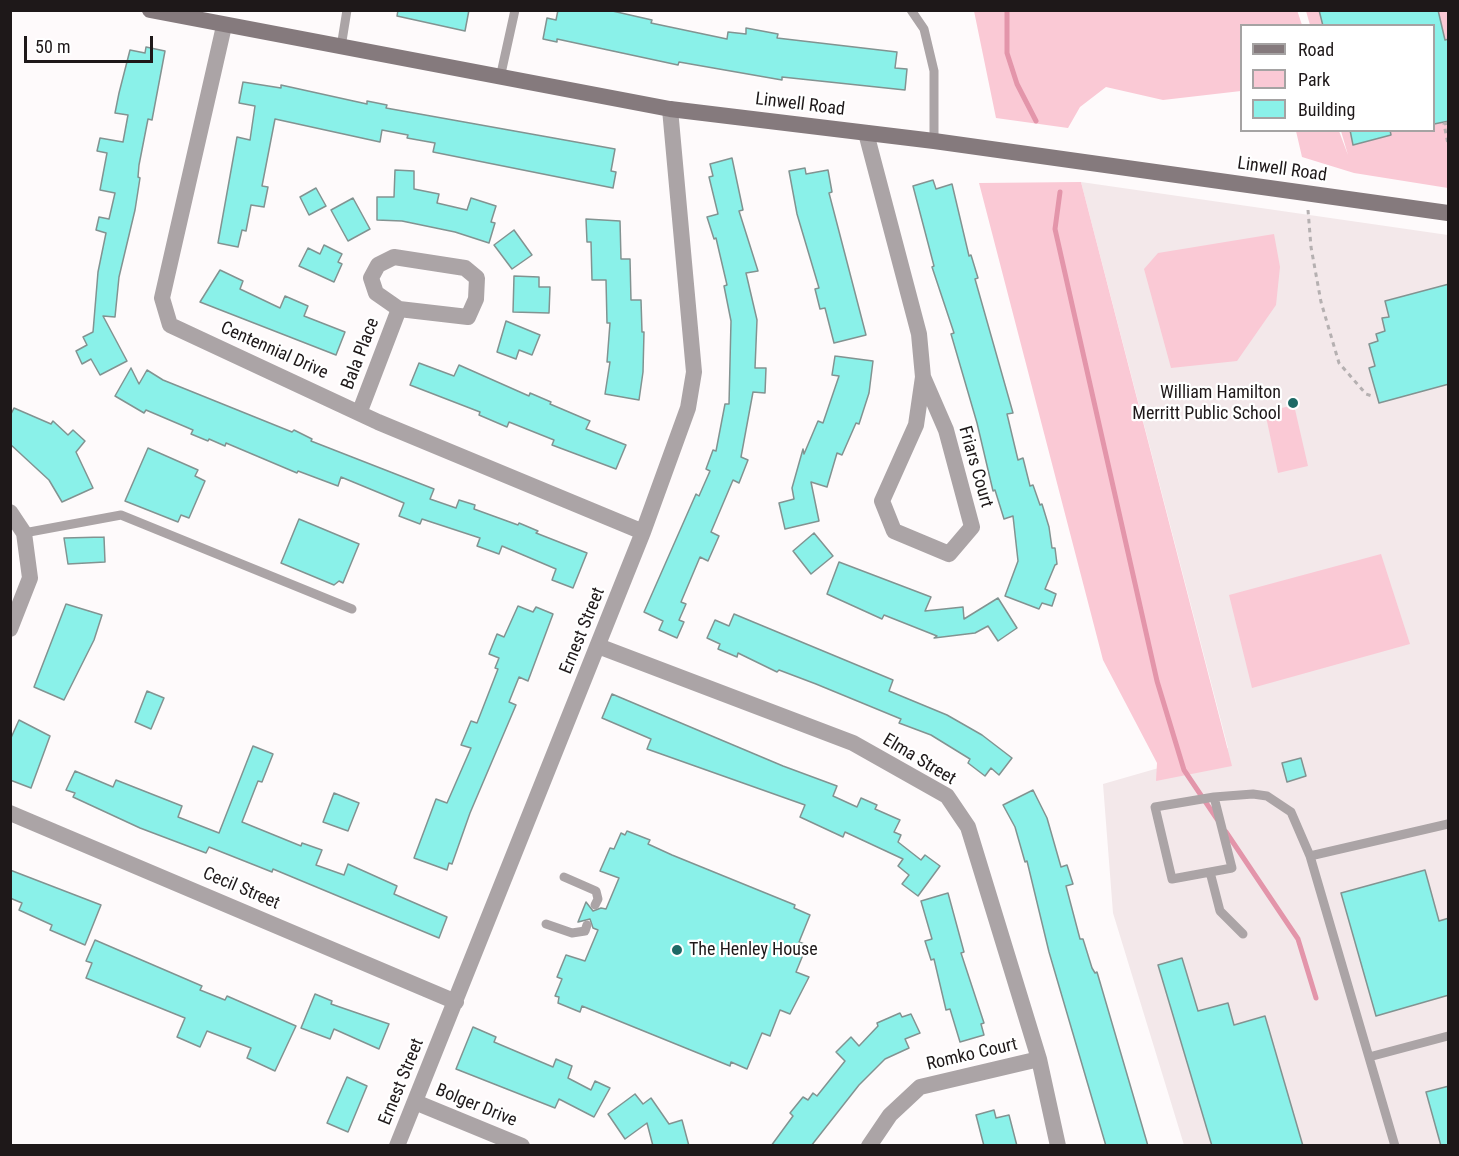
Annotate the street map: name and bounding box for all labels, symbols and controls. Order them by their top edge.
scale bar [27,24,156,62]
legend [1240,24,1435,132]
text: 50 m [35,36,70,57]
text: Road [1298,39,1334,60]
text: Park [1298,69,1330,90]
street label: Linwell Road [754,89,846,121]
text: Building [1298,99,1355,120]
street label: Linwell Road [1236,153,1328,187]
street label: Bala Place [338,315,384,393]
street label: Centennial Drive [217,318,331,384]
place label: William Hamilton Merritt Public School [1132,382,1281,424]
marker: William Hamilton Merritt Public School [1286,396,1300,410]
street label: Friars Court [953,424,997,510]
street label: Ernest Street [556,585,610,677]
street label: Elma Street [878,730,960,790]
street label: Cecil Street [199,863,283,915]
place label: The Henley House [689,939,818,961]
marker: The Henley House [670,943,684,957]
street label: Romko Court [924,1034,1020,1076]
street label: Ernest Street [375,1036,429,1128]
street label: Bolger Drive [432,1080,520,1132]

